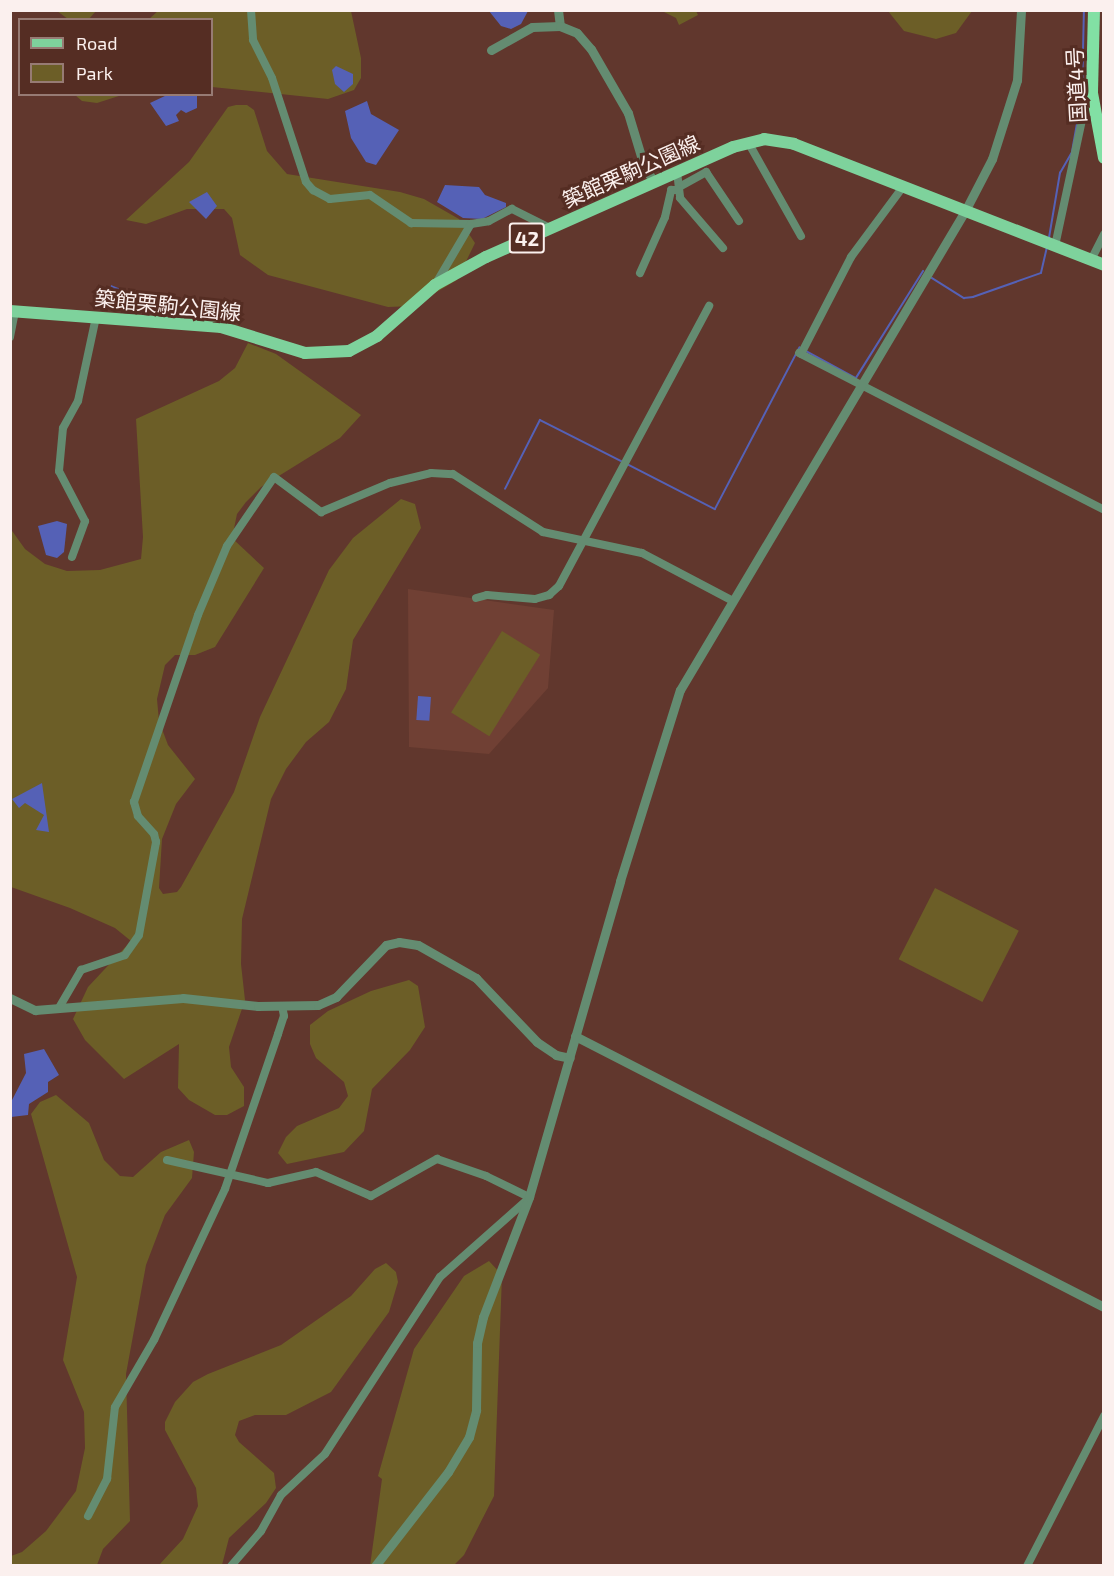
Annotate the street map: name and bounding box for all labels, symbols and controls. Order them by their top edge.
legend [18,18,213,96]
text: Road [76,32,117,54]
street label: 国道4号 [1061,46,1091,124]
text: Park [76,62,113,84]
street label: 築館栗駒公園線 [559,130,703,212]
road number: 42 [508,221,546,255]
street label: 築館栗駒公園線 [94,285,242,325]

